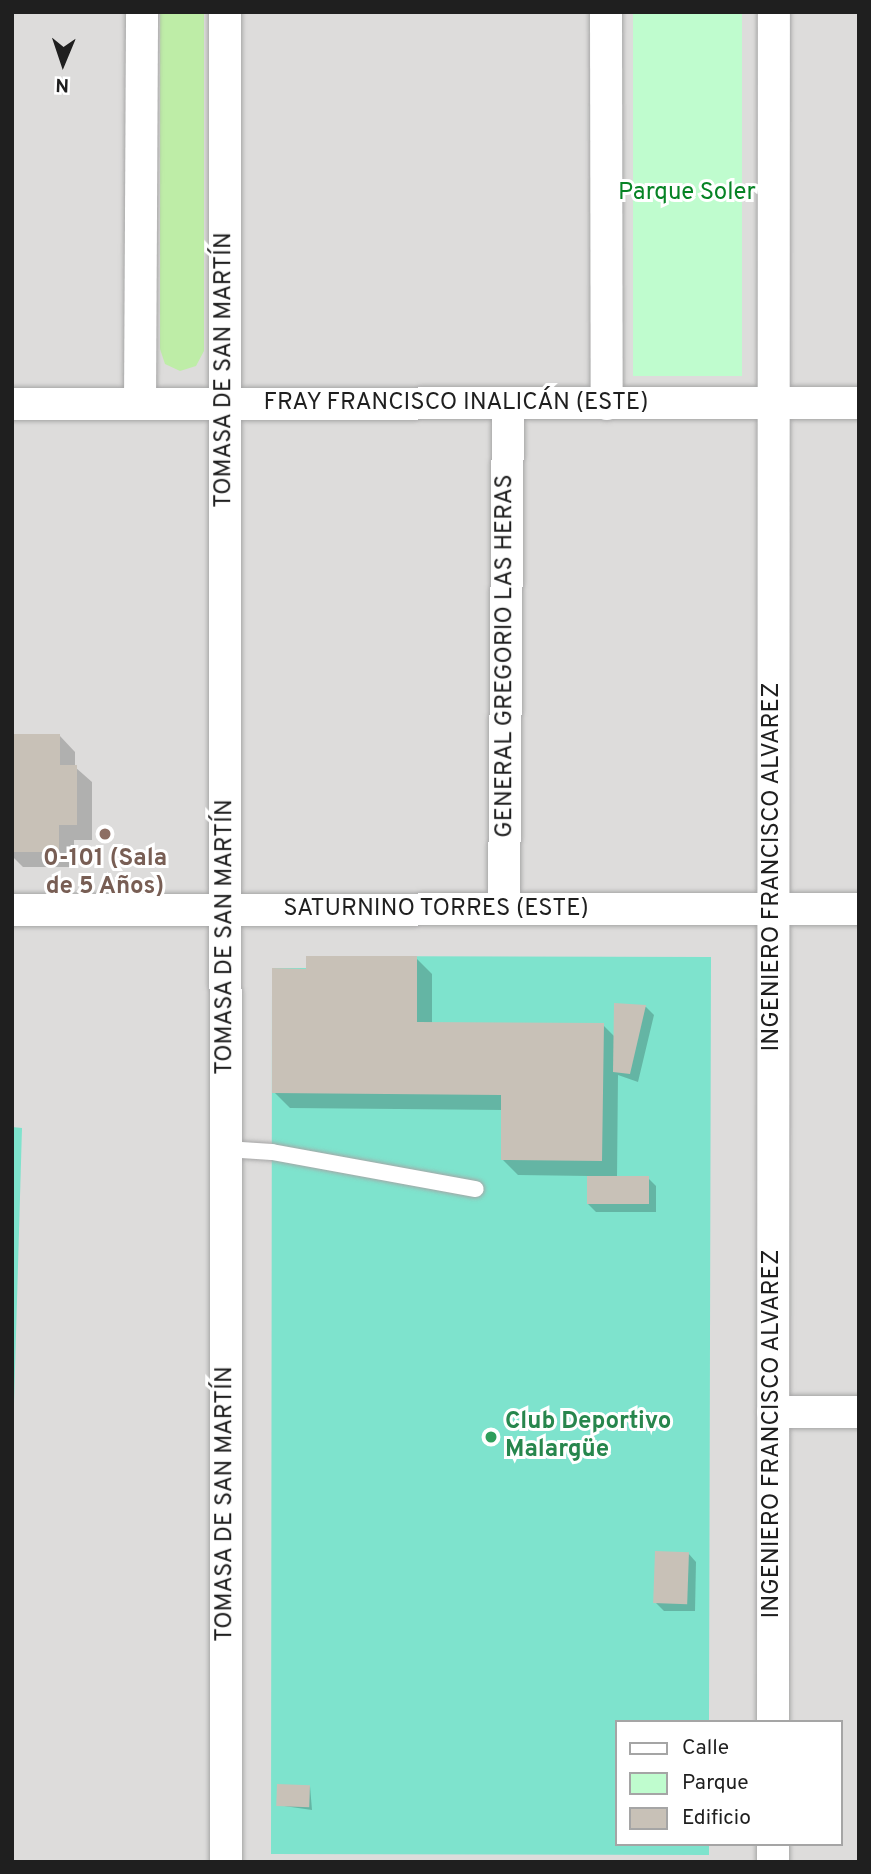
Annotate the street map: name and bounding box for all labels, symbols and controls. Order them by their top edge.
north arrow [28,28,98,98]
text: N [55,72,70,96]
park label: Parque Soler [618,180,756,208]
street label: TOMASA DE SAN MARTÍN [211,232,239,508]
street label: FRAY FRANCISCO INALICÁN (ESTE) [263,390,649,418]
street label: GENERAL GREGORIO LAS HERAS [492,474,520,838]
street label: INGENIERO FRANCISCO ALVAREZ [759,682,787,1052]
street label: TOMASA DE SAN MARTÍN [212,799,240,1075]
marker: 0-101 (Sala de 5 Años) [97,826,113,842]
place label: 0-101 (Sala de 5 Años) [43,846,167,902]
street label: SATURNINO TORRES (ESTE) [283,896,589,924]
street label: INGENIERO FRANCISCO ALVAREZ [759,1249,787,1619]
street label: TOMASA DE SAN MARTÍN [212,1366,240,1642]
place label: Club Deportivo Malargüe [505,1409,671,1465]
marker: Club Deportivo Malargüe [483,1429,499,1445]
legend [616,1720,843,1846]
text: Calle [682,1735,729,1762]
text: Parque [682,1770,749,1797]
text: Edificio [682,1805,751,1832]

